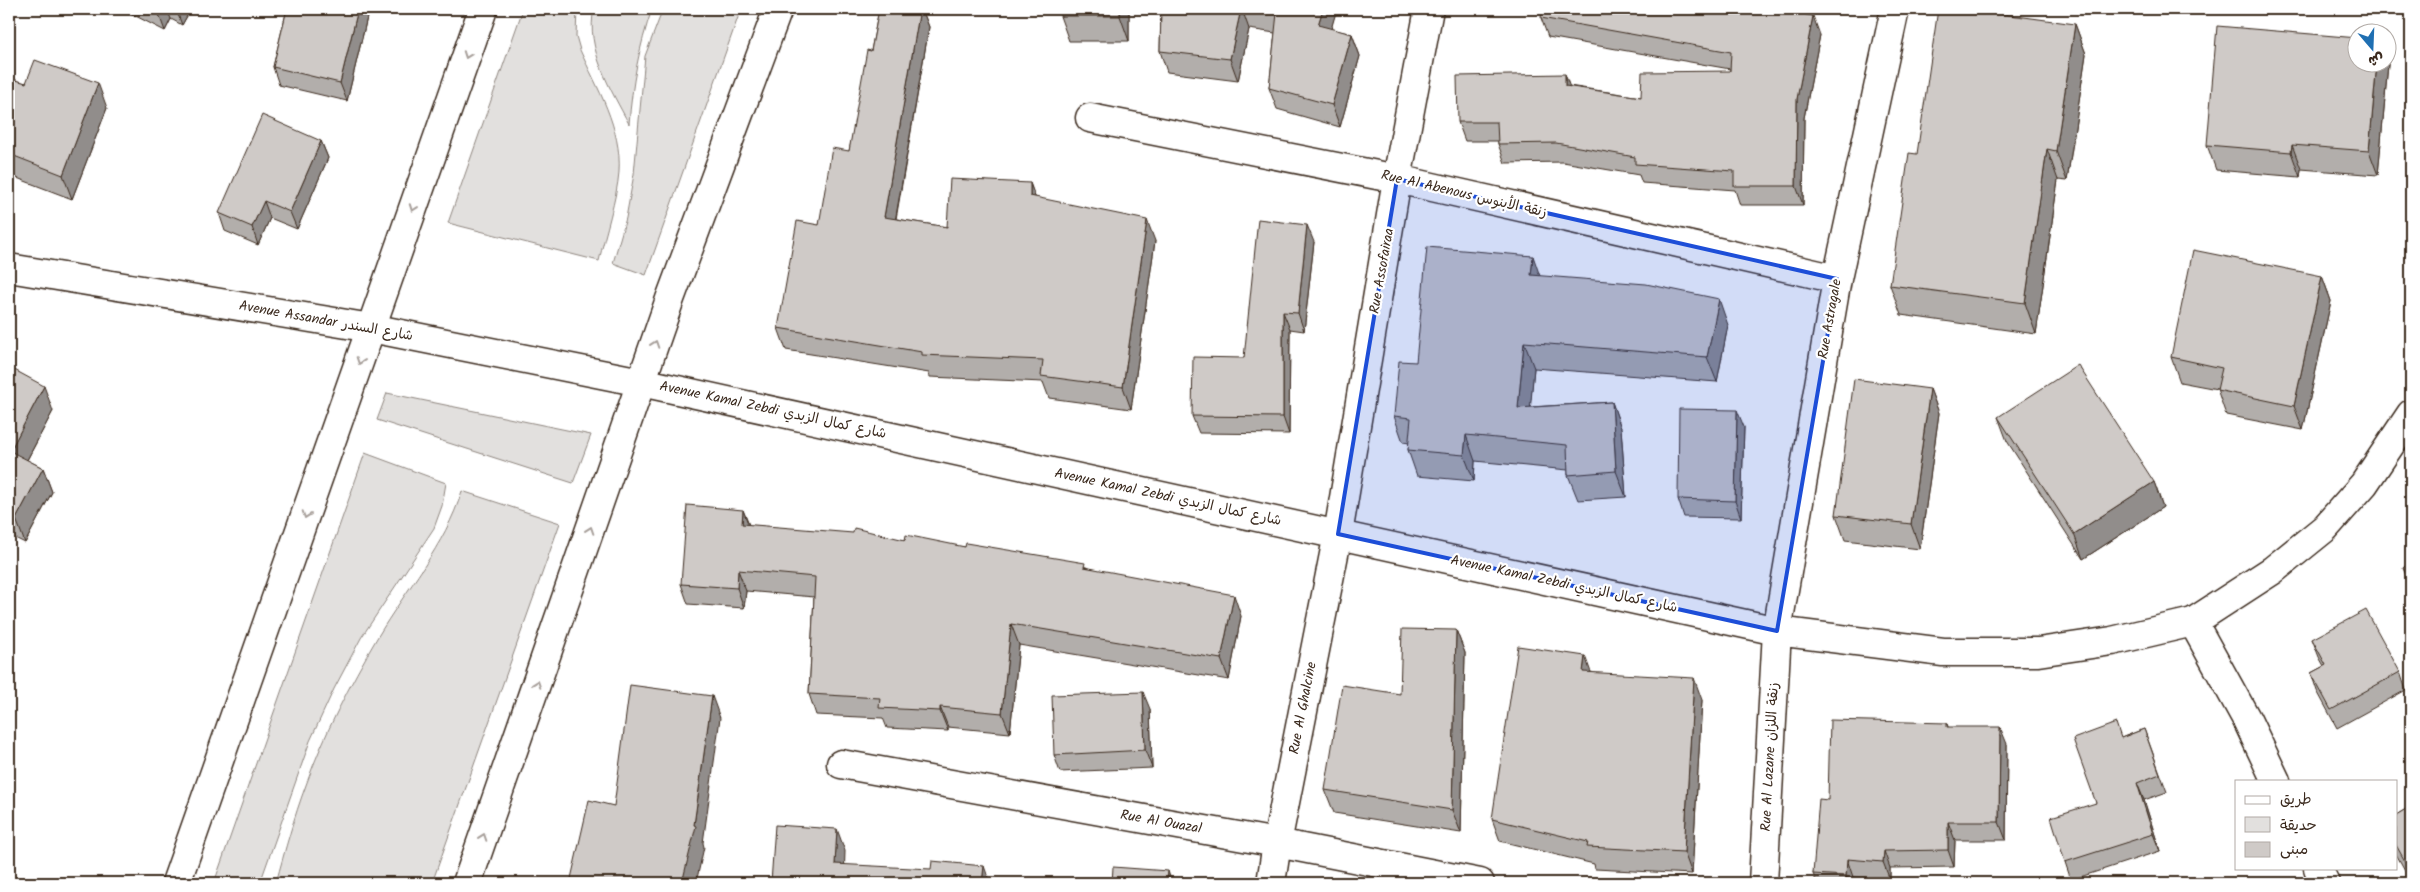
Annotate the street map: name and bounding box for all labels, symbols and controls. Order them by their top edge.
north arrow [2348,22,2398,72]
text: ش [2365,46,2387,72]
one-way arrow [463,50,473,58]
street label: Rue Al Abenous زنقة الأبنوس [1379,164,1549,224]
one-way arrow [409,203,419,212]
street label: Rue Assofairaa [1364,226,1400,316]
street label: Rue Astragale [1812,277,1848,361]
street label: Avenue Assandar شارع السندر [237,295,415,347]
one-way arrow [649,340,659,348]
one-way arrow [356,357,366,365]
street label: Avenue Kamal Zebdi شارع كمال الزبدي [658,375,888,445]
street label: Avenue Kamal Zebdi شارع كمال الزبدي [1053,462,1283,532]
one-way arrow [302,510,312,519]
one-way arrow [585,527,595,535]
street label: Avenue Kamal Zebdi شارع كمال الزبدي [1449,549,1679,619]
street label: Rue Al Ghalcine [1283,659,1323,756]
one-way arrow [531,680,541,689]
street label: Rue Al Lazane زنقة اللزان [1755,682,1785,832]
legend [2235,780,2398,870]
text: طريق [2280,788,2312,812]
street label: Rue Al Ouazal [1119,804,1204,840]
text: حديقة [2280,814,2317,838]
one-way arrow [477,833,487,842]
text: مبنى [2280,838,2308,862]

